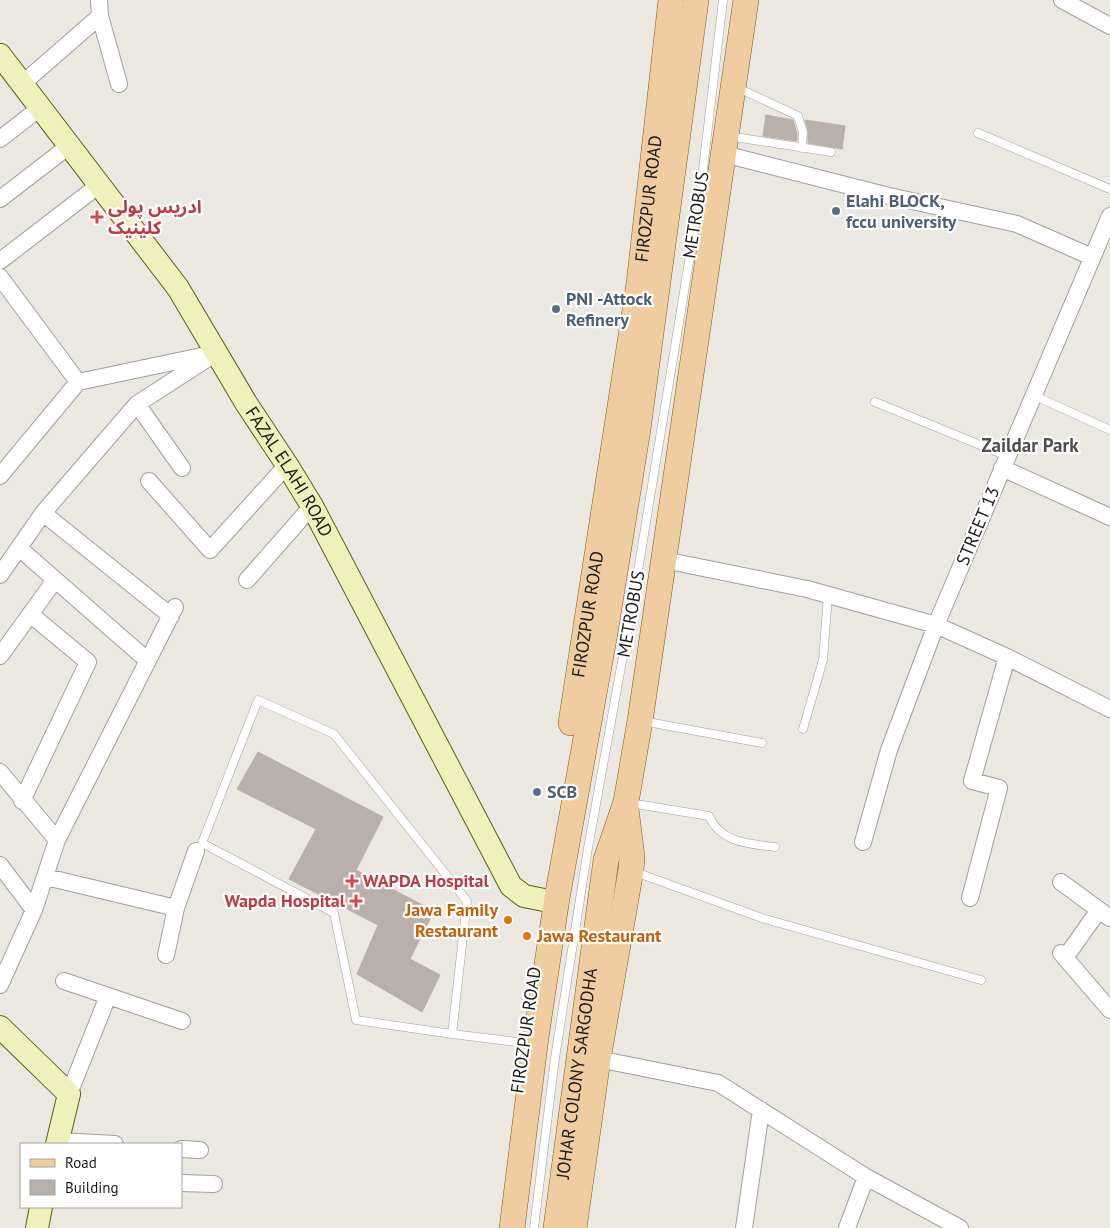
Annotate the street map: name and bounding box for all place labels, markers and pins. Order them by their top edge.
place label: Elahi BLOCK, fccu university [846,189,957,233]
place label: ادریس پولی کلینیک [108,195,202,239]
marker: Elahi BLOCK, fccu university [830,205,842,217]
marker: ادریس پولی کلینیک [90,210,104,224]
place label: PNI -Attock Refinery [566,287,652,331]
marker: PNI -Attock Refinery [550,303,562,315]
place label: SCB [547,780,577,803]
marker: SCB [531,786,543,798]
place label: WAPDA Hospital [363,869,489,892]
marker: WAPDA Hospital [345,874,359,888]
place label: Wapda Hospital [224,889,346,912]
marker: Wapda Hospital [349,894,363,908]
place label: Jawa Family Restaurant [404,898,499,942]
marker: Jawa Family Restaurant [502,914,514,926]
place label: Jawa Restaurant [536,924,662,947]
marker: Jawa Restaurant [521,930,533,942]

